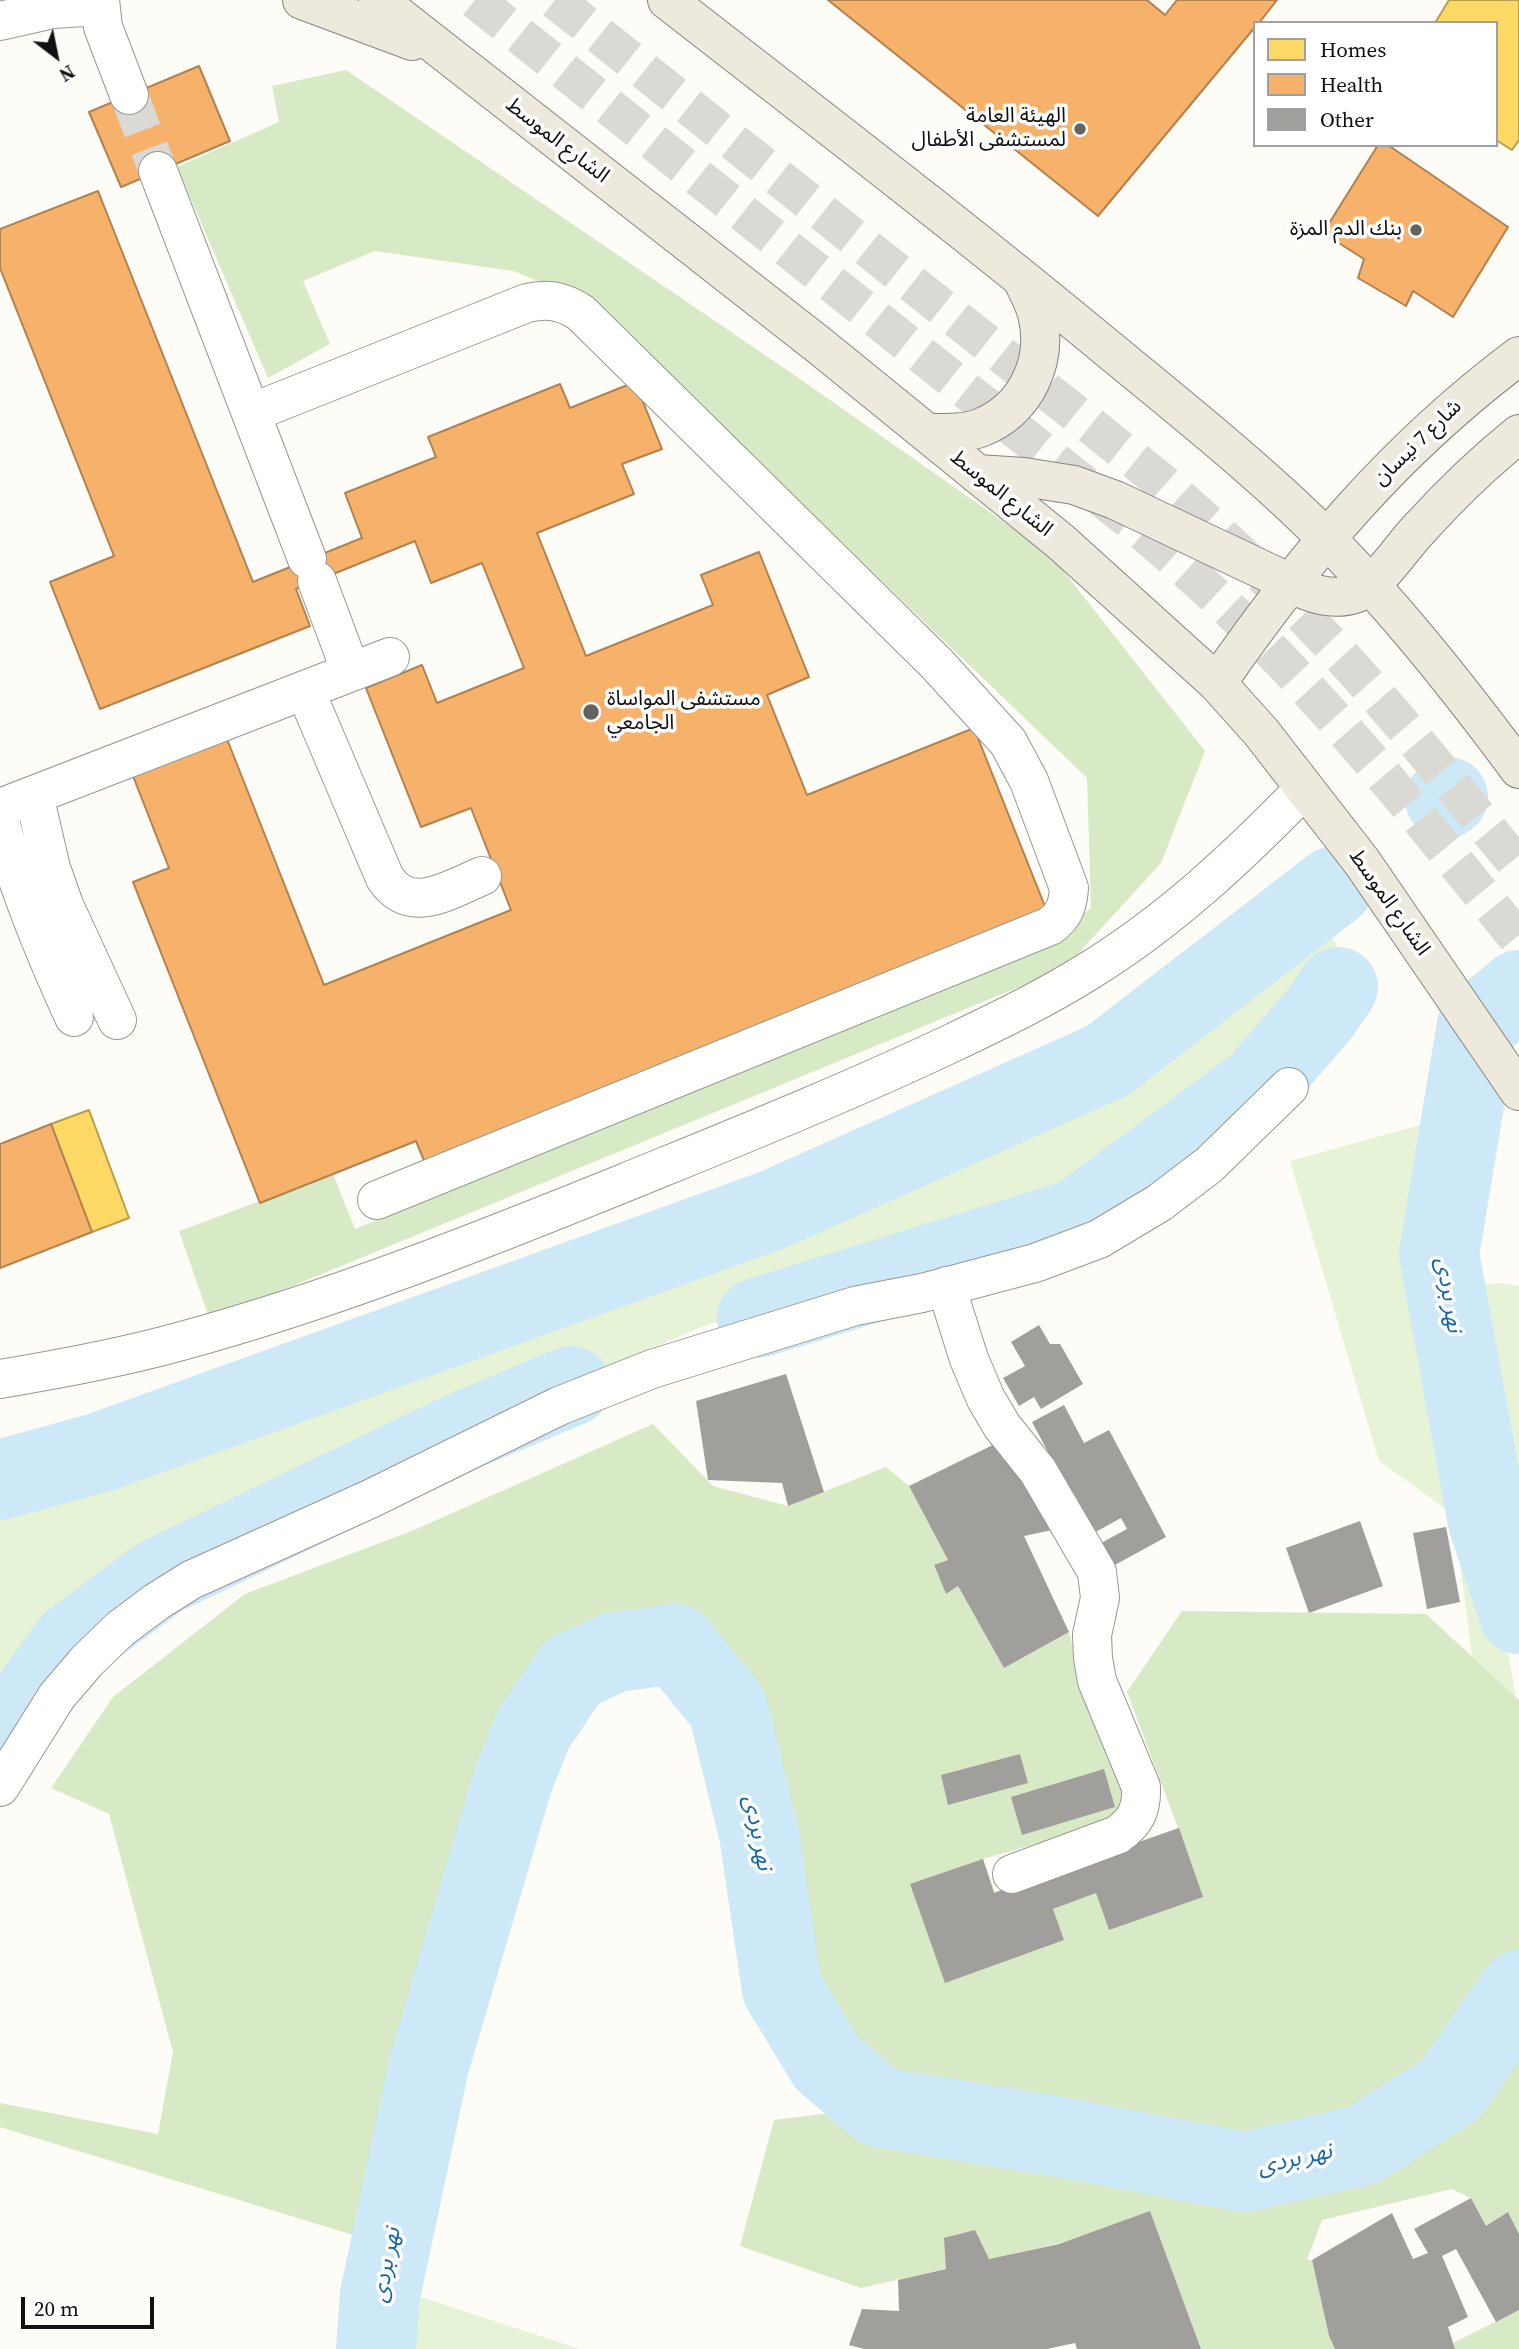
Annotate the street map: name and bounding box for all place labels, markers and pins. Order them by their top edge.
place label: الهيئة العامة لمستشفى الأطفال [912,104,1066,154]
marker: الهيئة العامة لمستشفى الأطفال [1072,121,1088,137]
place label: بنك الدم المزة [1290,217,1402,243]
marker: بنك الدم المزة [1408,222,1424,238]
place label: مستشفى المواساة الجامعي [607,687,761,737]
marker: مستشفى المواساة الجامعي [581,702,601,722]

